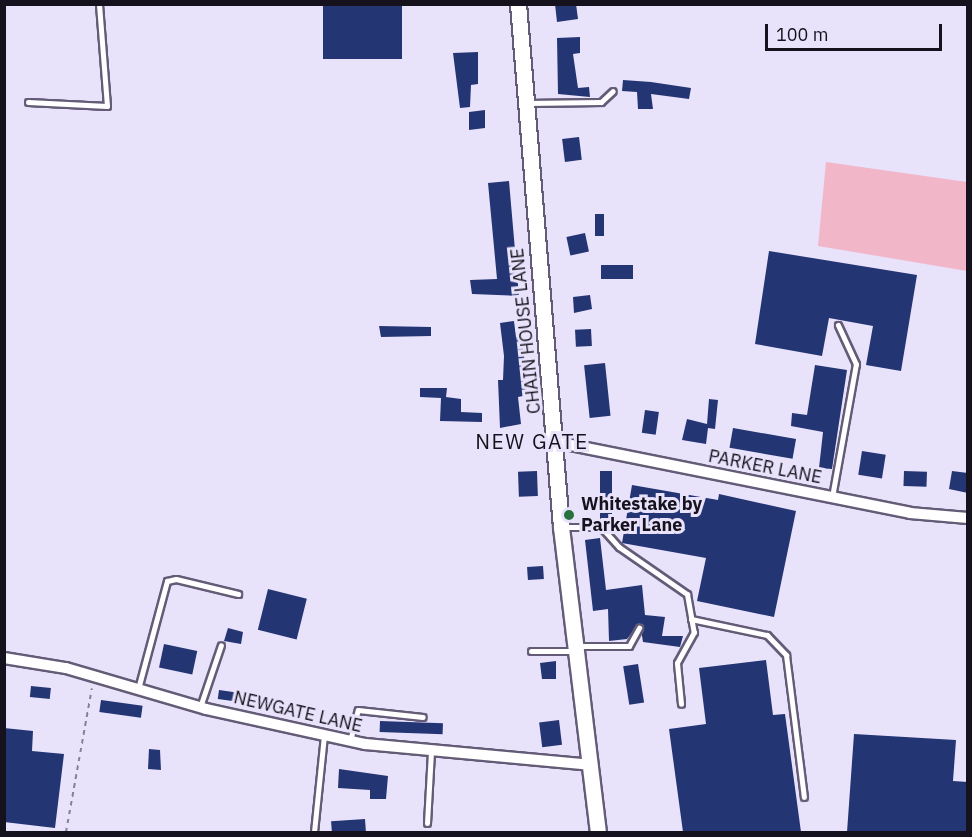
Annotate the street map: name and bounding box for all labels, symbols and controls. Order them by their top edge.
scale bar [768,12,945,50]
text: 100 m [776,23,828,46]
street label: CHAIN HOUSE LANE [507,247,545,415]
district label: NEW GATE [475,428,589,454]
street label: PARKER LANE [707,445,823,489]
place label: Whitestake by Parker Lane [581,494,702,536]
marker: Whitestake by Parker Lane [562,508,576,522]
street label: NEWGATE LANE [232,687,364,737]

